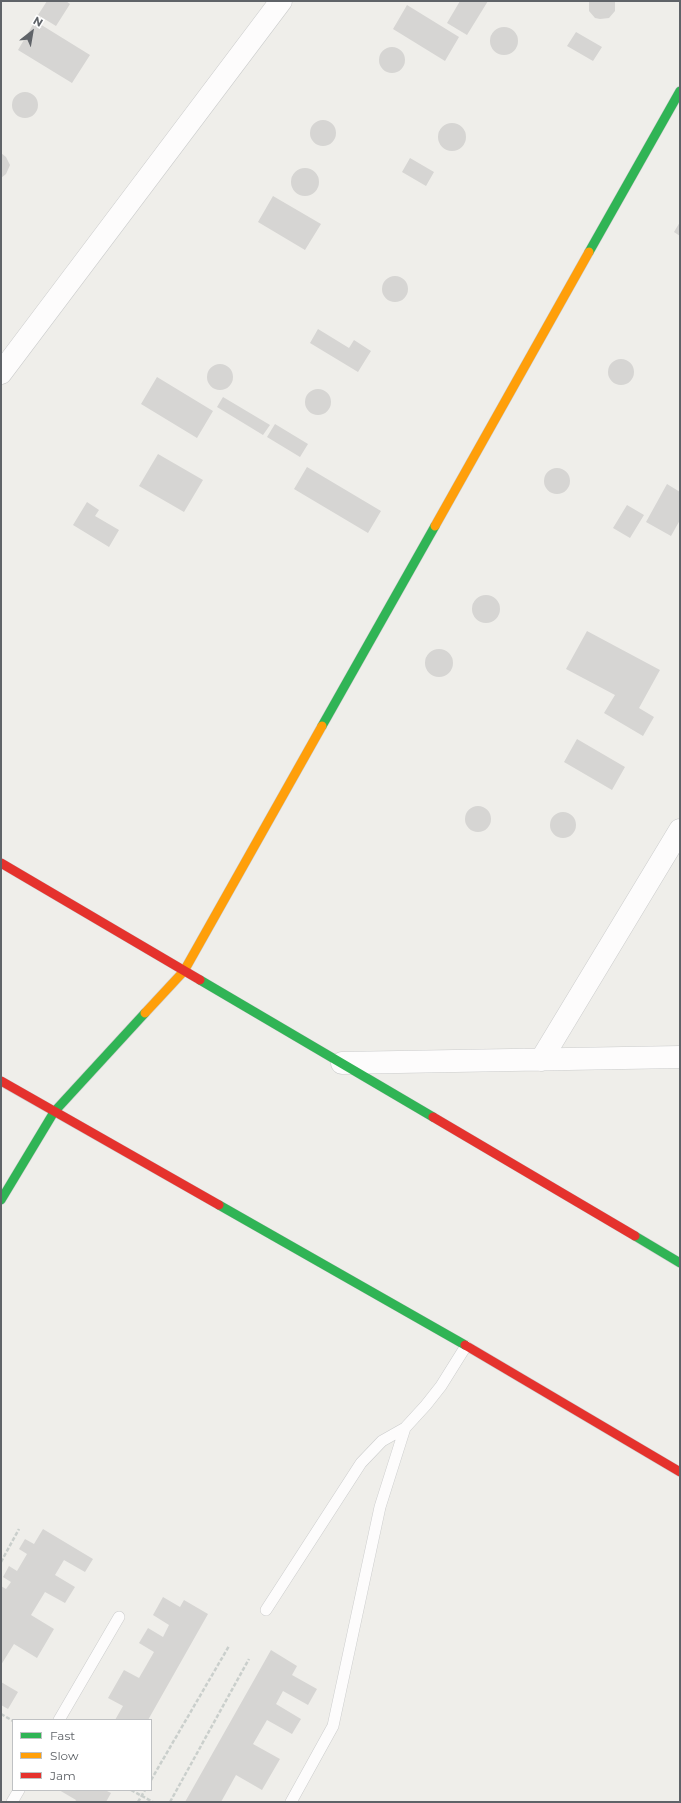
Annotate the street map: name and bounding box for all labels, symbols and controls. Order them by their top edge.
north arrow [12,12,52,52]
text: N [31,13,46,30]
legend [12,1719,152,1791]
text: Fast [50,1728,75,1743]
text: Slow [50,1748,79,1763]
text: Jam [50,1768,76,1783]

